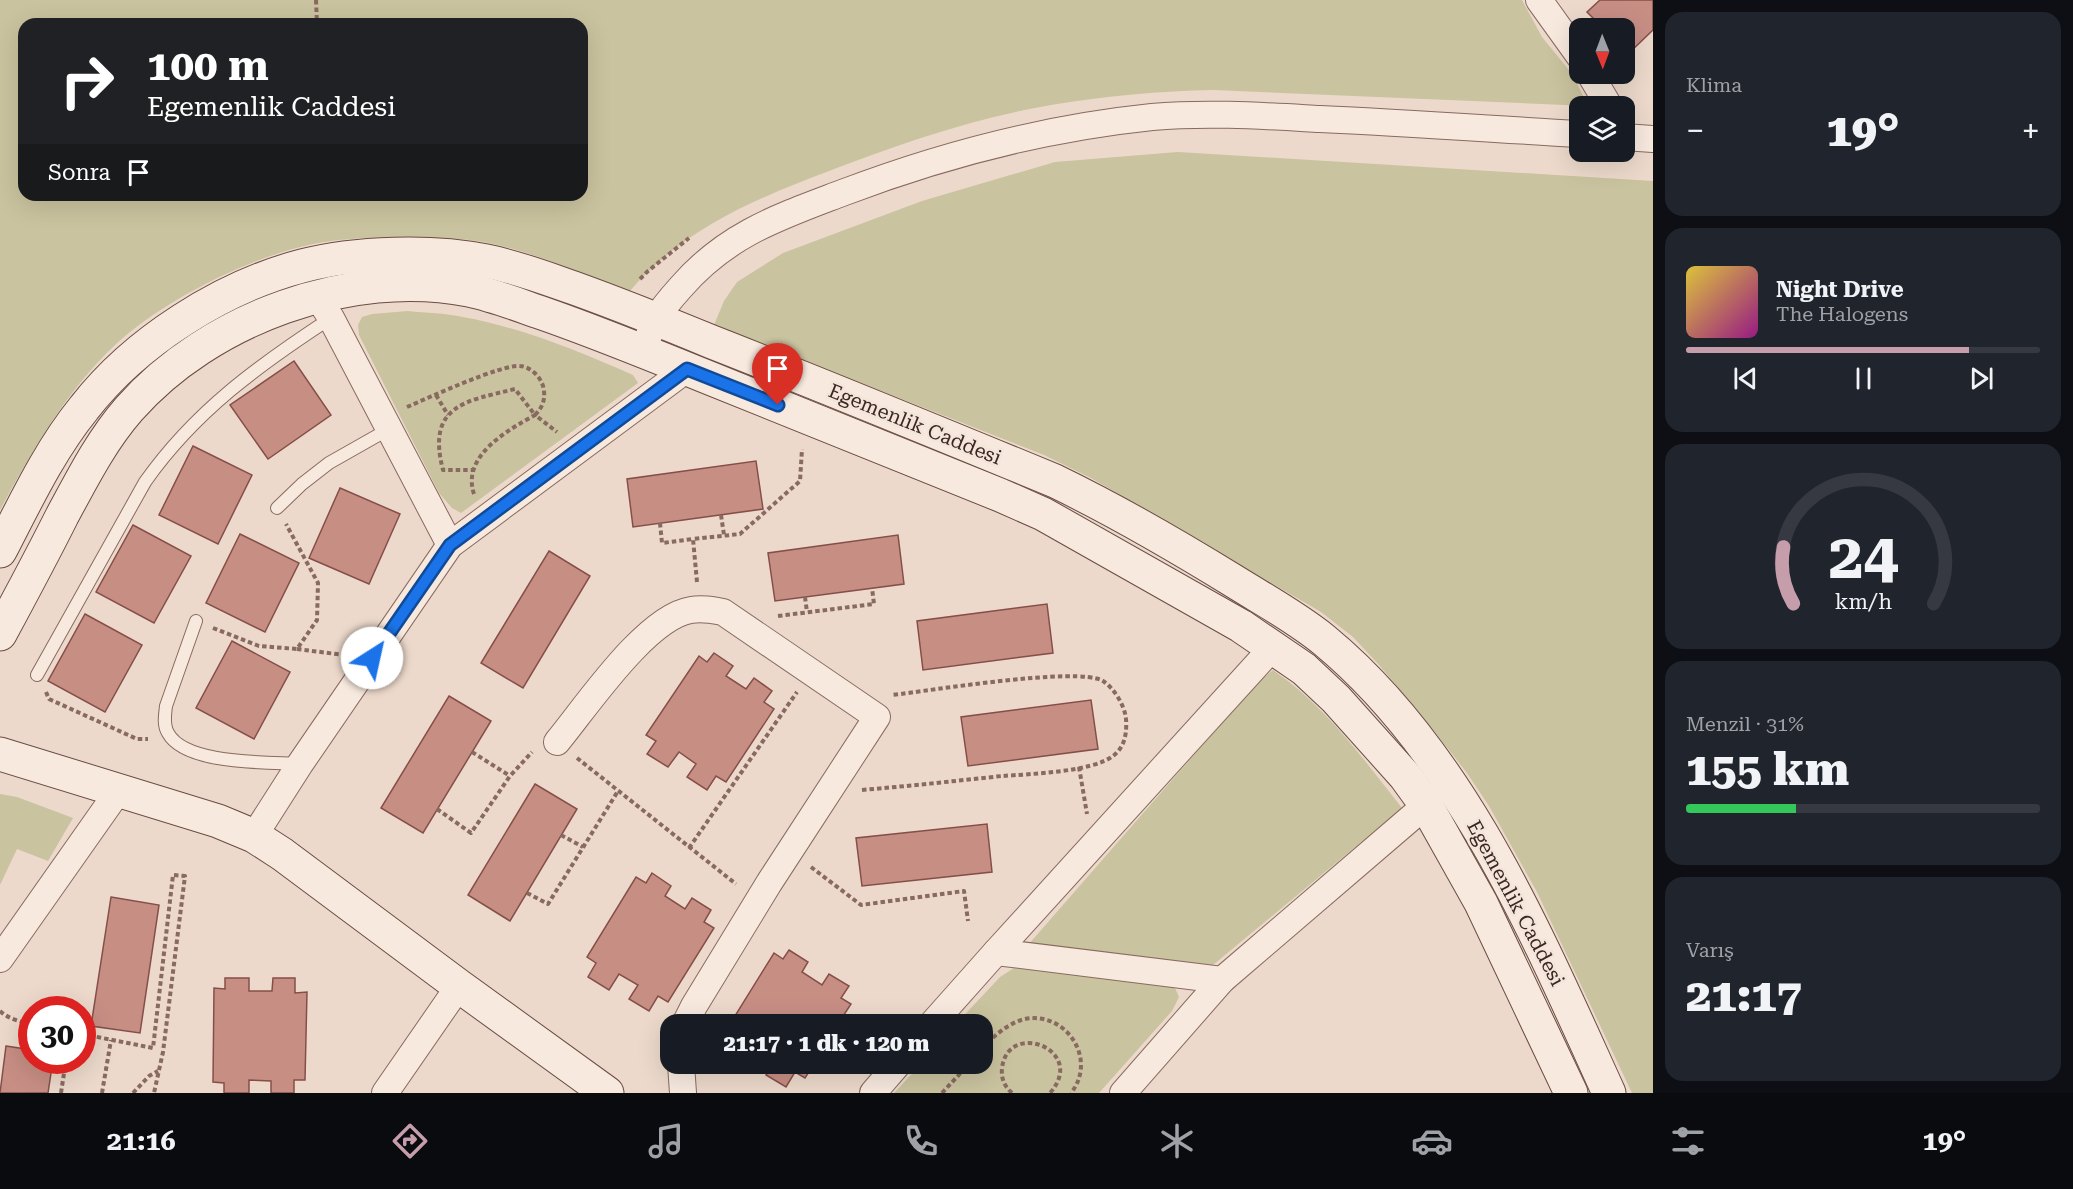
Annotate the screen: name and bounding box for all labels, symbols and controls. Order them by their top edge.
north arrow [1569,18,1635,84]
map controls [1569,18,1635,162]
text: 100 m [147,41,269,90]
icon: right [48,42,126,120]
text: Klima [1686,73,1742,97]
text: Egemenlik Caddesi [147,91,396,123]
button: layers [1569,96,1635,162]
text: 19° [1827,104,1900,157]
text: − [1686,111,1704,150]
text: + [2022,111,2040,150]
icon: arrive [122,156,155,189]
text: Sonra [48,160,110,185]
text: Night Drive [1776,277,1904,302]
text: The Halogens [1776,302,1908,326]
pin [752,343,803,405]
icon: arrive [761,352,794,385]
icon: previous [1729,362,1762,395]
icon: pause [1847,362,1880,395]
icon: next [1965,362,1998,395]
street label: Egemenlik Caddesi [825,378,1005,470]
text: 24 [1828,520,1898,593]
text: km/h [1834,589,1892,614]
position arrow [340,626,404,690]
text: Menzil · 31% [1686,712,1804,736]
text: 155 km [1686,743,1849,796]
street label: Egemenlik Caddesi [1462,816,1570,990]
text: Varış [1686,938,1734,962]
text: 21:17 [1686,969,1802,1022]
speed limit sign: 30 [18,996,96,1074]
text: 21:17 · 1 dk · 120 m [724,1031,929,1056]
icon: directions [389,1120,431,1162]
icon: music [645,1120,687,1162]
icon: phone [900,1120,942,1162]
icon: climate [1156,1120,1198,1162]
icon: car [1411,1120,1453,1162]
icon: filters [1667,1120,1709,1162]
text: 21:16 [107,1125,176,1157]
text: 19° [1923,1125,1966,1157]

